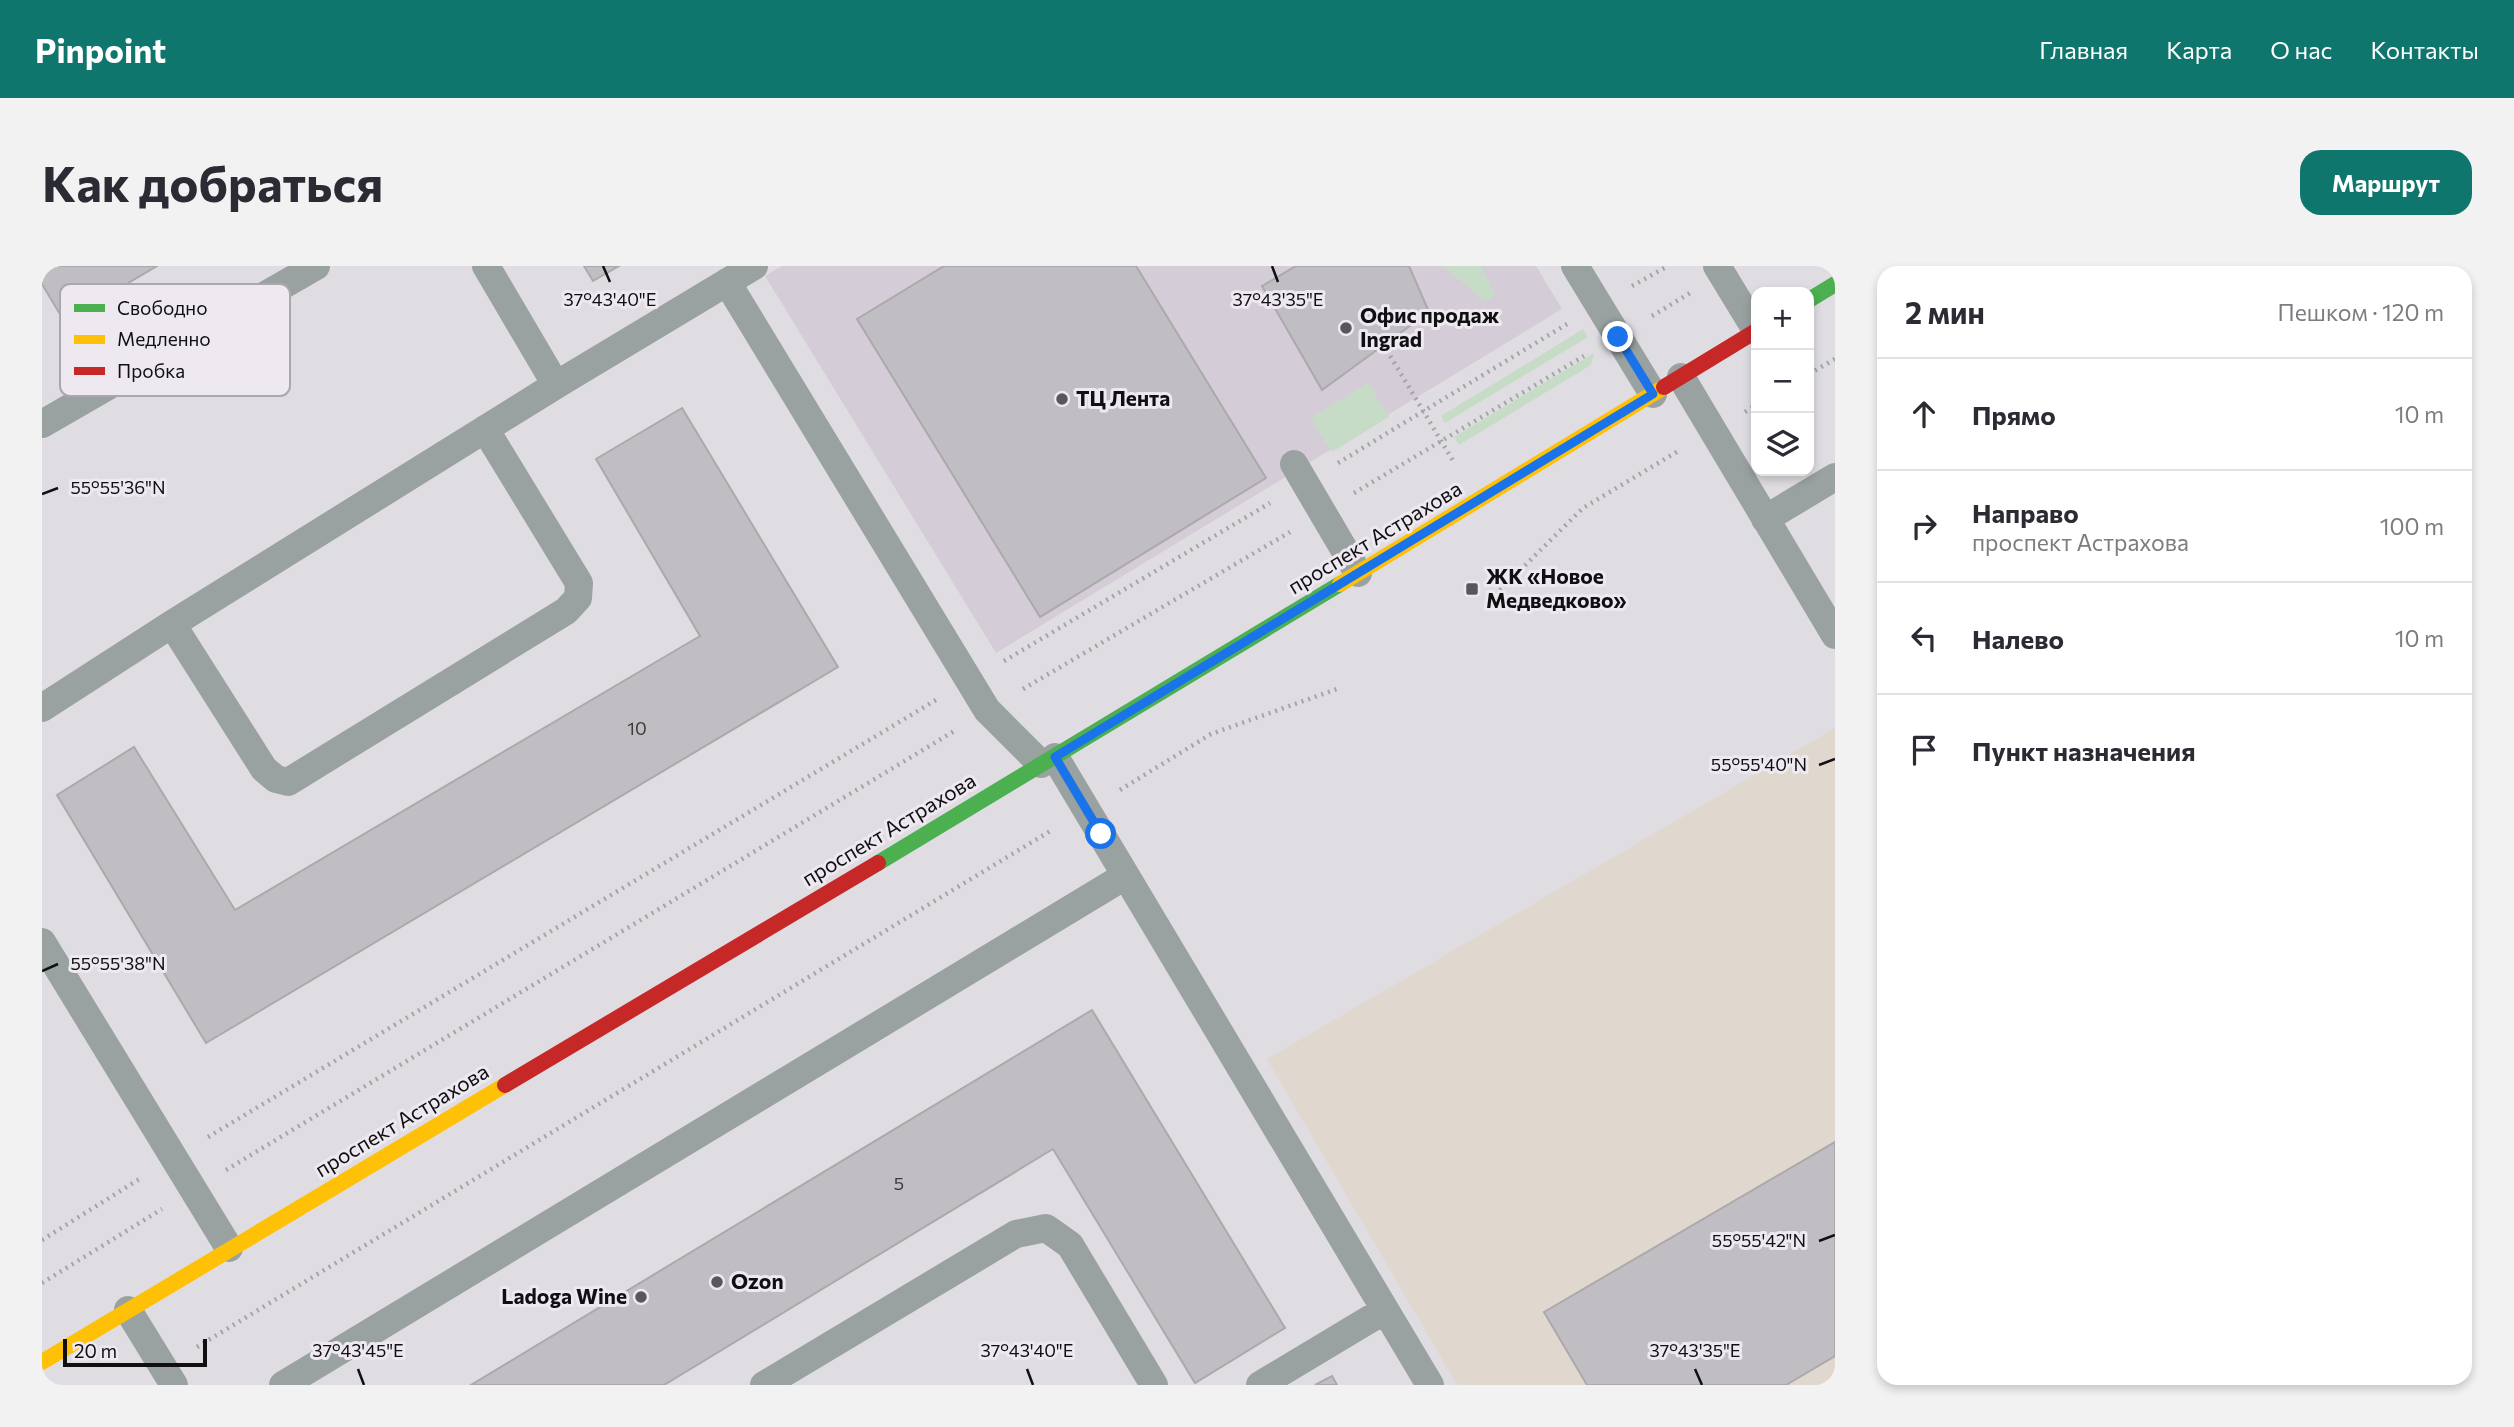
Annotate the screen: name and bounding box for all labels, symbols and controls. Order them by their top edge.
text: Pinpoint [35,29,166,70]
text: Главная [2039,35,2128,64]
text: Карта [2166,35,2232,64]
text: О нас [2270,35,2332,64]
text: Контакты [2370,35,2479,64]
button: Маршрут [2300,150,2472,215]
text: Как добраться [42,152,383,212]
legend [60,284,290,396]
map controls [1751,287,1814,476]
button: + [1751,287,1814,350]
text: 37°43'40"E [564,288,656,310]
text: 37°43'35"E [1233,288,1324,310]
text: 2 мин [1905,293,1985,330]
text: Свободно [117,296,207,319]
text: Пешком · 120 m [2278,298,2444,326]
place label: Офис продаж Ingrad [1360,302,1499,351]
marker: Офис продаж Ingrad [1338,320,1354,336]
route end [1602,321,1633,352]
text: Медленно [117,327,211,350]
button: − [1751,350,1814,413]
text: Пробка [117,359,185,382]
place label: ТЦ Лента [1076,385,1170,410]
marker: ТЦ Лента [1054,391,1070,407]
icon: ahead [1905,395,1943,433]
text: Прямо [1972,399,2056,430]
text: 10 m [2395,400,2444,428]
button: layers [1751,413,1814,476]
street label: проспект Астрахова [1283,475,1466,598]
text: 55°55'36"N [71,476,165,498]
text: Направо [1972,497,2079,528]
icon: right [1905,507,1943,545]
text: 100 m [2380,512,2444,540]
text: проспект Астрахова [1972,528,2189,556]
place label: ЖК «Новое Медведково» [1486,563,1627,612]
marker: ЖК «Новое Медведково» [1464,581,1480,597]
icon: left [1905,619,1943,657]
text: Налево [1972,623,2064,654]
text: 10 m [2395,624,2444,652]
house number: 10 [627,717,647,739]
icon: arrive [1905,731,1943,769]
text: Пункт назначения [1972,735,2196,766]
text: 55°55'40"N [1711,753,1807,775]
street label: проспект Астрахова [797,767,980,890]
route start [1085,818,1116,849]
text: 55°55'38"N [71,952,165,974]
street label: проспект Астрахова [310,1058,493,1181]
house number: 5 [894,1172,904,1194]
text: 55°55'42"N [1712,1229,1806,1251]
place label: Ozon [731,1268,784,1293]
marker: Ozon [709,1274,725,1290]
place label: Ladoga Wine [501,1283,627,1308]
marker: Ladoga Wine [633,1289,649,1305]
scale bar [63,1336,206,1368]
text: 20 m [74,1339,117,1362]
text: 37°43'45"E [312,1339,404,1361]
text: 37°43'40"E [981,1339,1073,1361]
text: 37°43'35"E [1650,1339,1741,1361]

